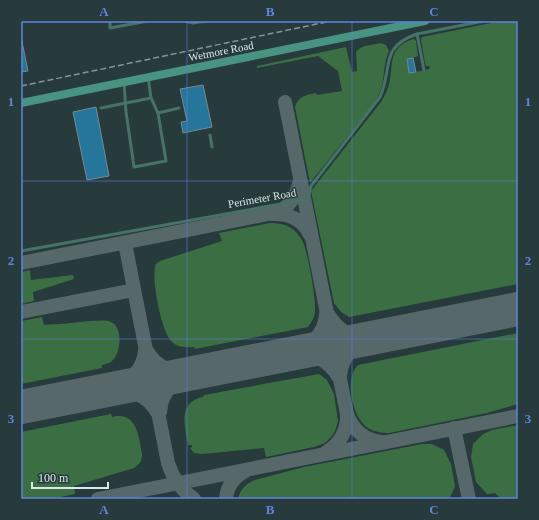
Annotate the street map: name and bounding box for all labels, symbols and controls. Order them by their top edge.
text: A [99,4,109,19]
text: B [266,4,275,19]
text: C [429,4,439,19]
street label: Wetmore Road [187,39,255,63]
text: 1 [8,94,14,109]
text: 1 [525,94,531,109]
street label: Perimeter Road [227,186,297,210]
text: 2 [8,253,14,268]
text: 2 [525,253,531,268]
text: 3 [8,411,15,426]
text: 3 [525,411,532,426]
scale bar [32,464,108,490]
text: 100 m [38,471,69,485]
text: A [99,502,109,517]
text: B [266,502,275,517]
text: C [429,502,439,517]

